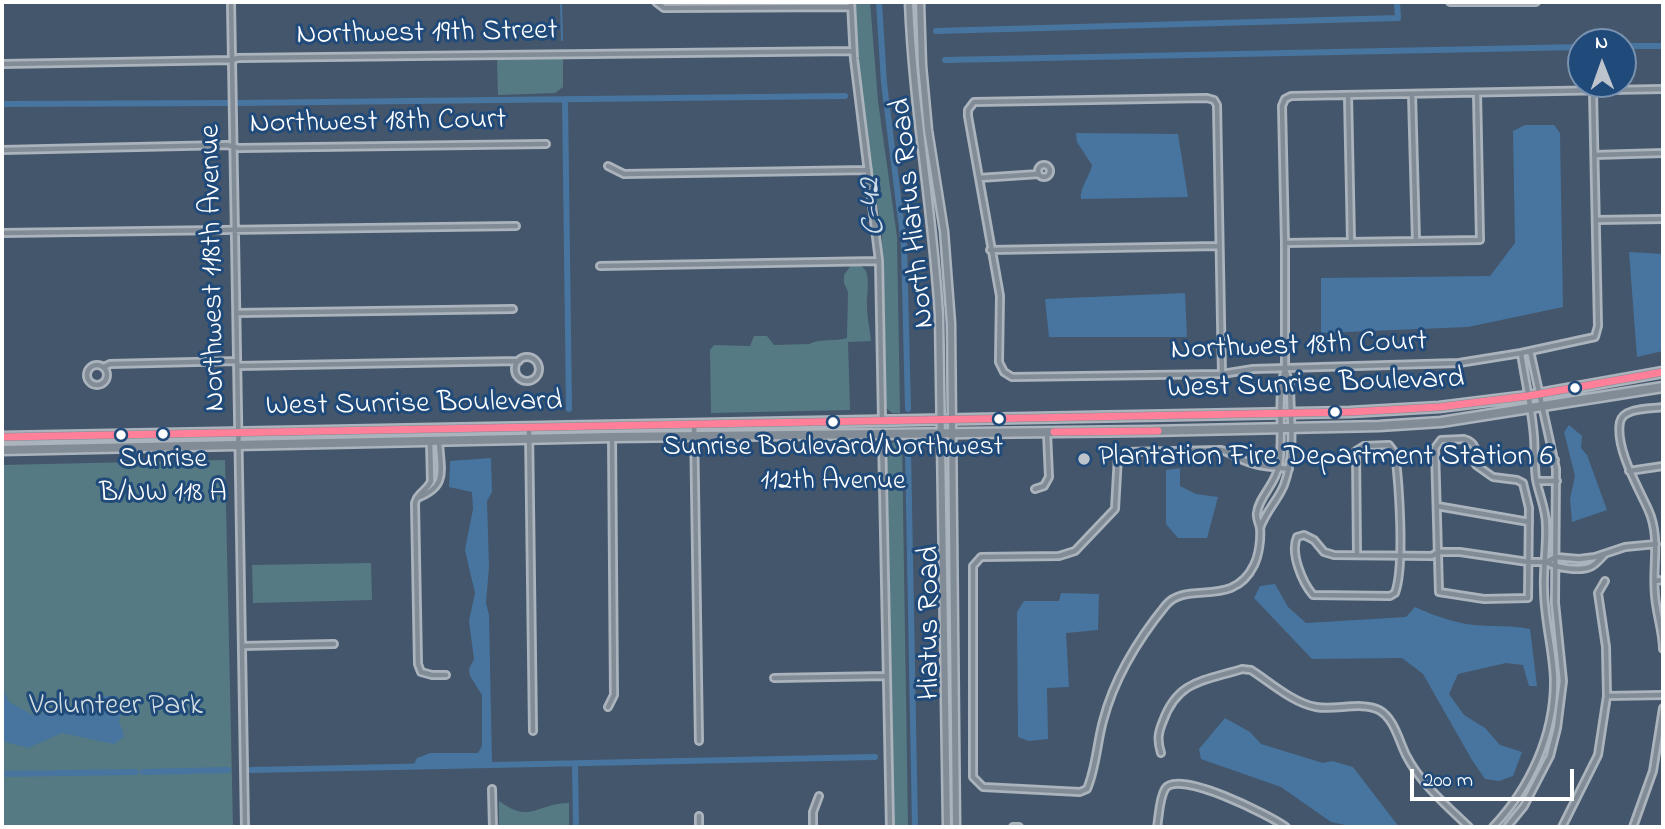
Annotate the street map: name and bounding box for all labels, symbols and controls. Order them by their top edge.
street label: Northwest 19th Street [296,15,558,55]
north arrow [1567,28,1637,98]
text: N [1595,30,1608,57]
street label: North Hiatus Road [885,96,945,330]
street label: Northwest 18th Court [249,104,507,144]
street label: Northwest 118th Avenue [194,124,236,412]
water label: C-42 [853,176,897,238]
street label: Northwest 18th Court [1170,326,1428,370]
street label: West Sunrise Boulevard [1167,363,1465,409]
unlabelled marker [1568,381,1582,395]
street label: West Sunrise Boulevard [265,385,563,427]
unlabelled marker [1328,405,1342,419]
unlabelled marker [992,412,1006,426]
marker: Sunrise Boulevard/Northwest 112th Avenue [826,415,840,429]
marker: Sunrise B/NW 118 A [156,427,170,441]
unlabelled marker [114,428,128,442]
place label: Sunrise Boulevard/Northwest 112th Avenue [663,432,1003,498]
place label: Plantation Fire Department Station 6 [1098,441,1553,477]
place label: Sunrise B/NW 118 A [99,444,227,510]
marker: Plantation Fire Department Station 6 [1076,451,1092,467]
street label: Hiatus Road [914,546,950,700]
park label: Volunteer Park [29,690,203,726]
scale bar [1413,756,1578,800]
text: 200 m [1423,766,1473,796]

